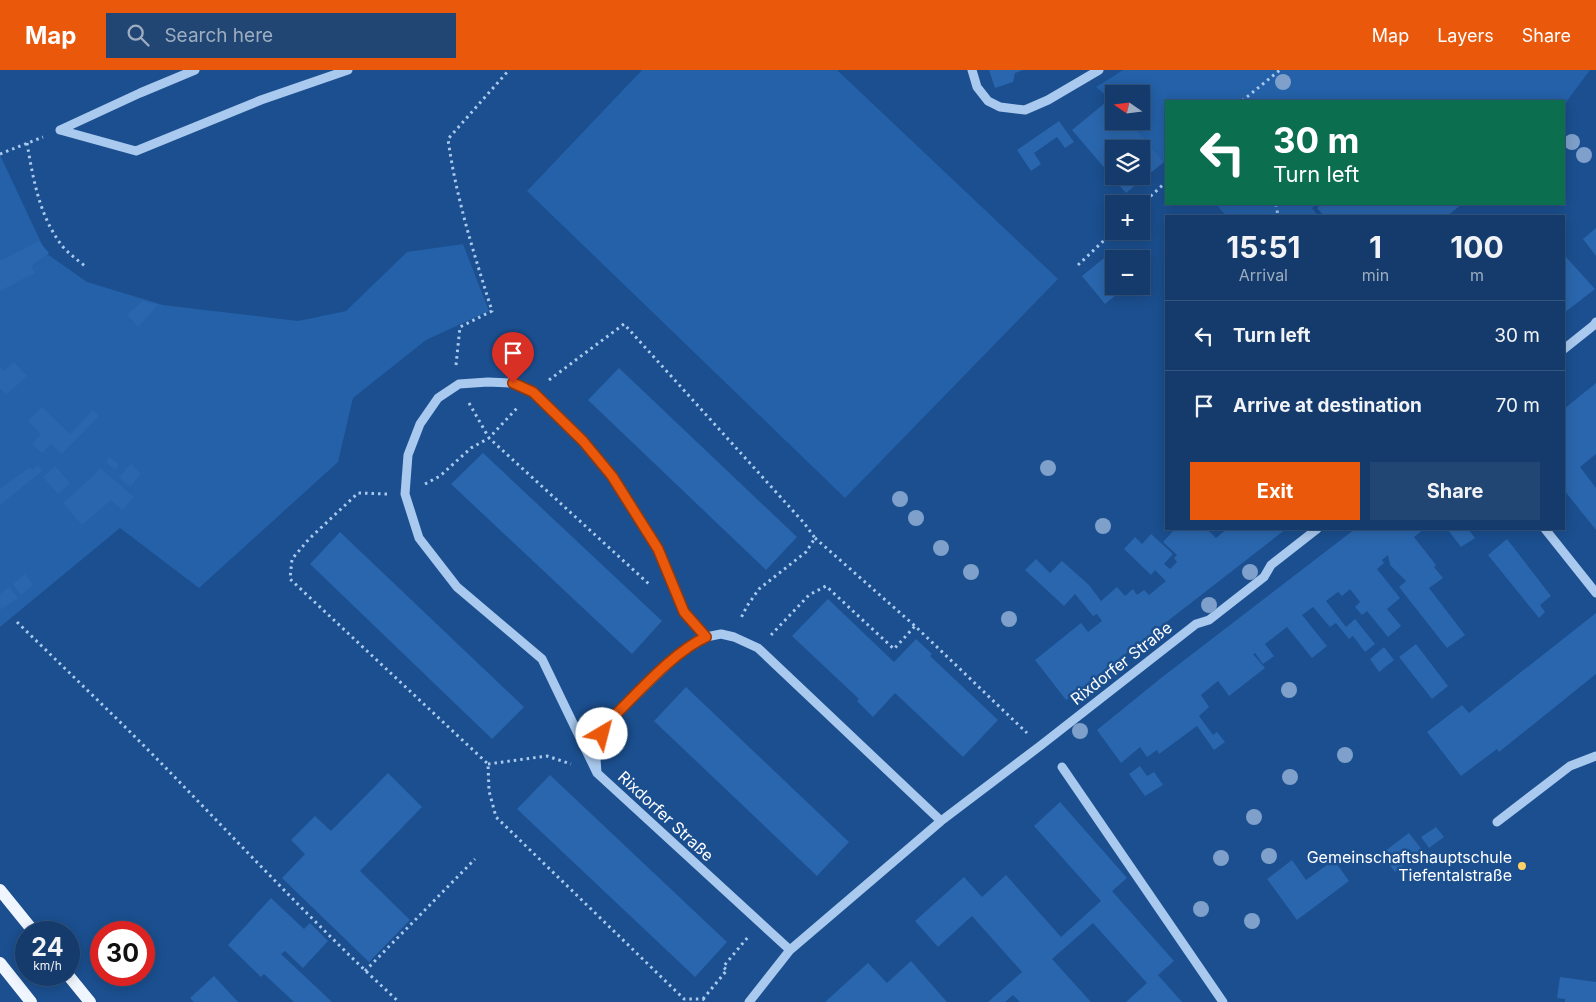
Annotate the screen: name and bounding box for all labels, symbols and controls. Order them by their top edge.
search box [106,13,456,58]
text: Map [25,21,76,50]
icon: search [124,21,152,49]
text: Search here [164,24,273,47]
text: Map [1372,25,1409,46]
text: Layers [1437,25,1494,46]
text: Share [1522,25,1571,46]
north arrow [1105,85,1150,130]
map controls [1105,85,1150,295]
text: 30 m [1273,119,1359,161]
icon: left [1190,120,1255,185]
button: layers [1105,140,1150,185]
text: Turn left [1273,161,1359,187]
button: + [1105,195,1150,240]
text: 15:51 [1226,229,1301,265]
text: 1 [1369,229,1382,265]
text: 100 [1450,229,1504,265]
button: − [1105,250,1150,295]
text: Arrival [1239,265,1288,285]
text: min [1362,265,1389,285]
text: m [1470,265,1484,285]
icon: left [1190,322,1218,350]
text: Turn left [1233,324,1311,347]
text: 30 m [1494,324,1540,347]
pin [492,332,534,383]
icon: arrive [499,339,527,367]
icon: arrive [1190,392,1218,420]
text: Arrive at destination [1233,394,1422,417]
text: 70 m [1496,394,1540,417]
button: Exit [1190,462,1360,520]
button: Share [1370,462,1540,520]
street label: Rixdorfer Straße [1066,617,1176,709]
position arrow [575,707,627,759]
street label: Rixdorfer Straße [614,767,718,865]
place label: Gemeinschaftshauptschule Tiefentalstraße [1307,847,1512,885]
marker: Gemeinschaftshauptschule Tiefentalstraße [1516,860,1528,872]
speed limit sign: 30 [90,921,155,986]
text: 24 [31,932,64,962]
text: km/h [33,958,62,973]

